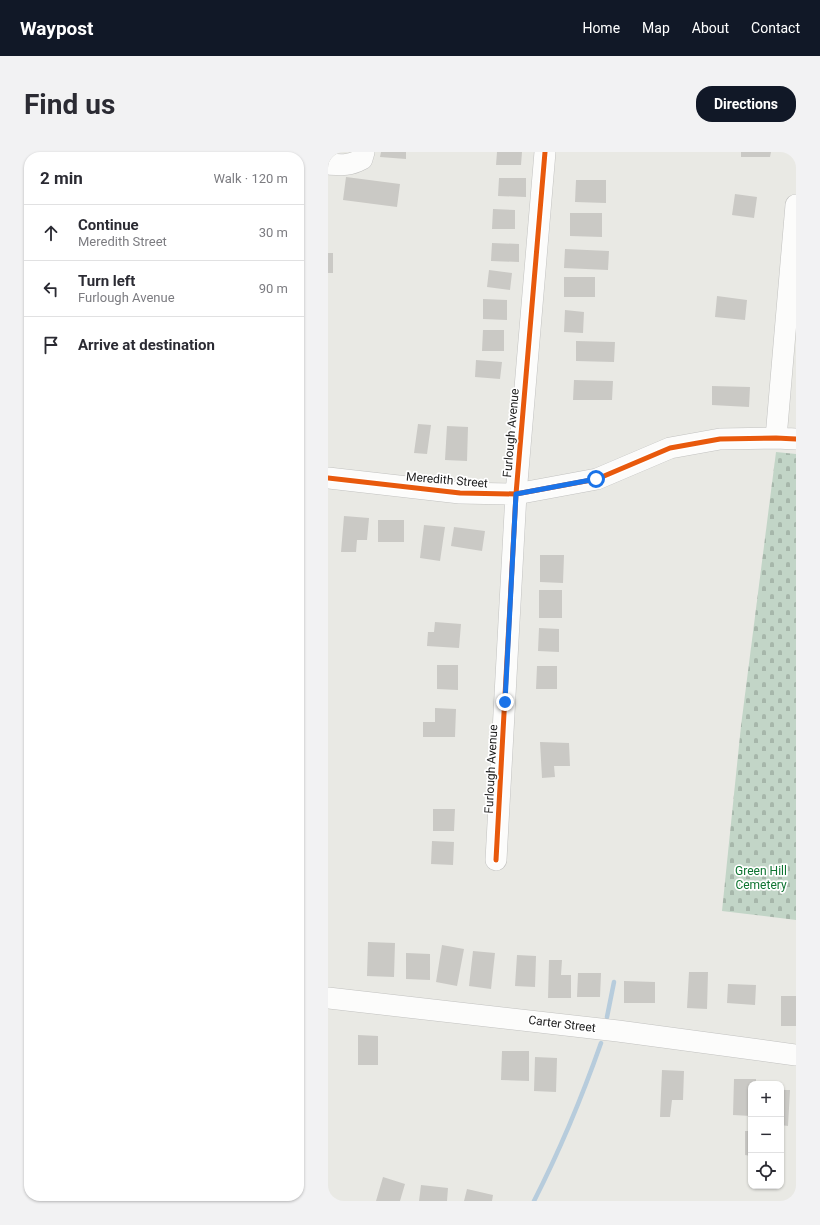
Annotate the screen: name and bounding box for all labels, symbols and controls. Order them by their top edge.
text: Waypost [20,17,94,40]
text: Home [582,20,620,36]
text: Map [642,20,670,36]
text: About [692,20,729,36]
text: Contact [751,20,800,36]
button: Directions [696,86,796,122]
text: Find us [24,88,115,121]
text: 2 min [40,168,83,188]
text: Walk · 120 m [213,171,288,186]
text: Continue [78,216,139,234]
icon: ahead [40,222,62,244]
text: 30 m [259,225,288,240]
text: Meredith Street [78,234,167,249]
text: Turn left [78,272,135,290]
icon: left [40,278,62,300]
text: 90 m [259,281,288,296]
text: Furlough Avenue [78,290,175,305]
icon: arrive [40,334,62,356]
text: Arrive at destination [78,336,215,354]
street label: Furlough Avenue [500,388,522,478]
street label: Meredith Street [406,469,489,491]
route start [587,470,605,488]
route end [496,693,514,711]
street label: Furlough Avenue [482,724,500,814]
park label: Green Hill Cemetery [735,864,787,892]
street label: Carter Street [528,1013,597,1035]
map controls [748,1081,784,1189]
button: + [748,1081,784,1117]
button: − [748,1117,784,1153]
button: locate [748,1153,784,1189]

